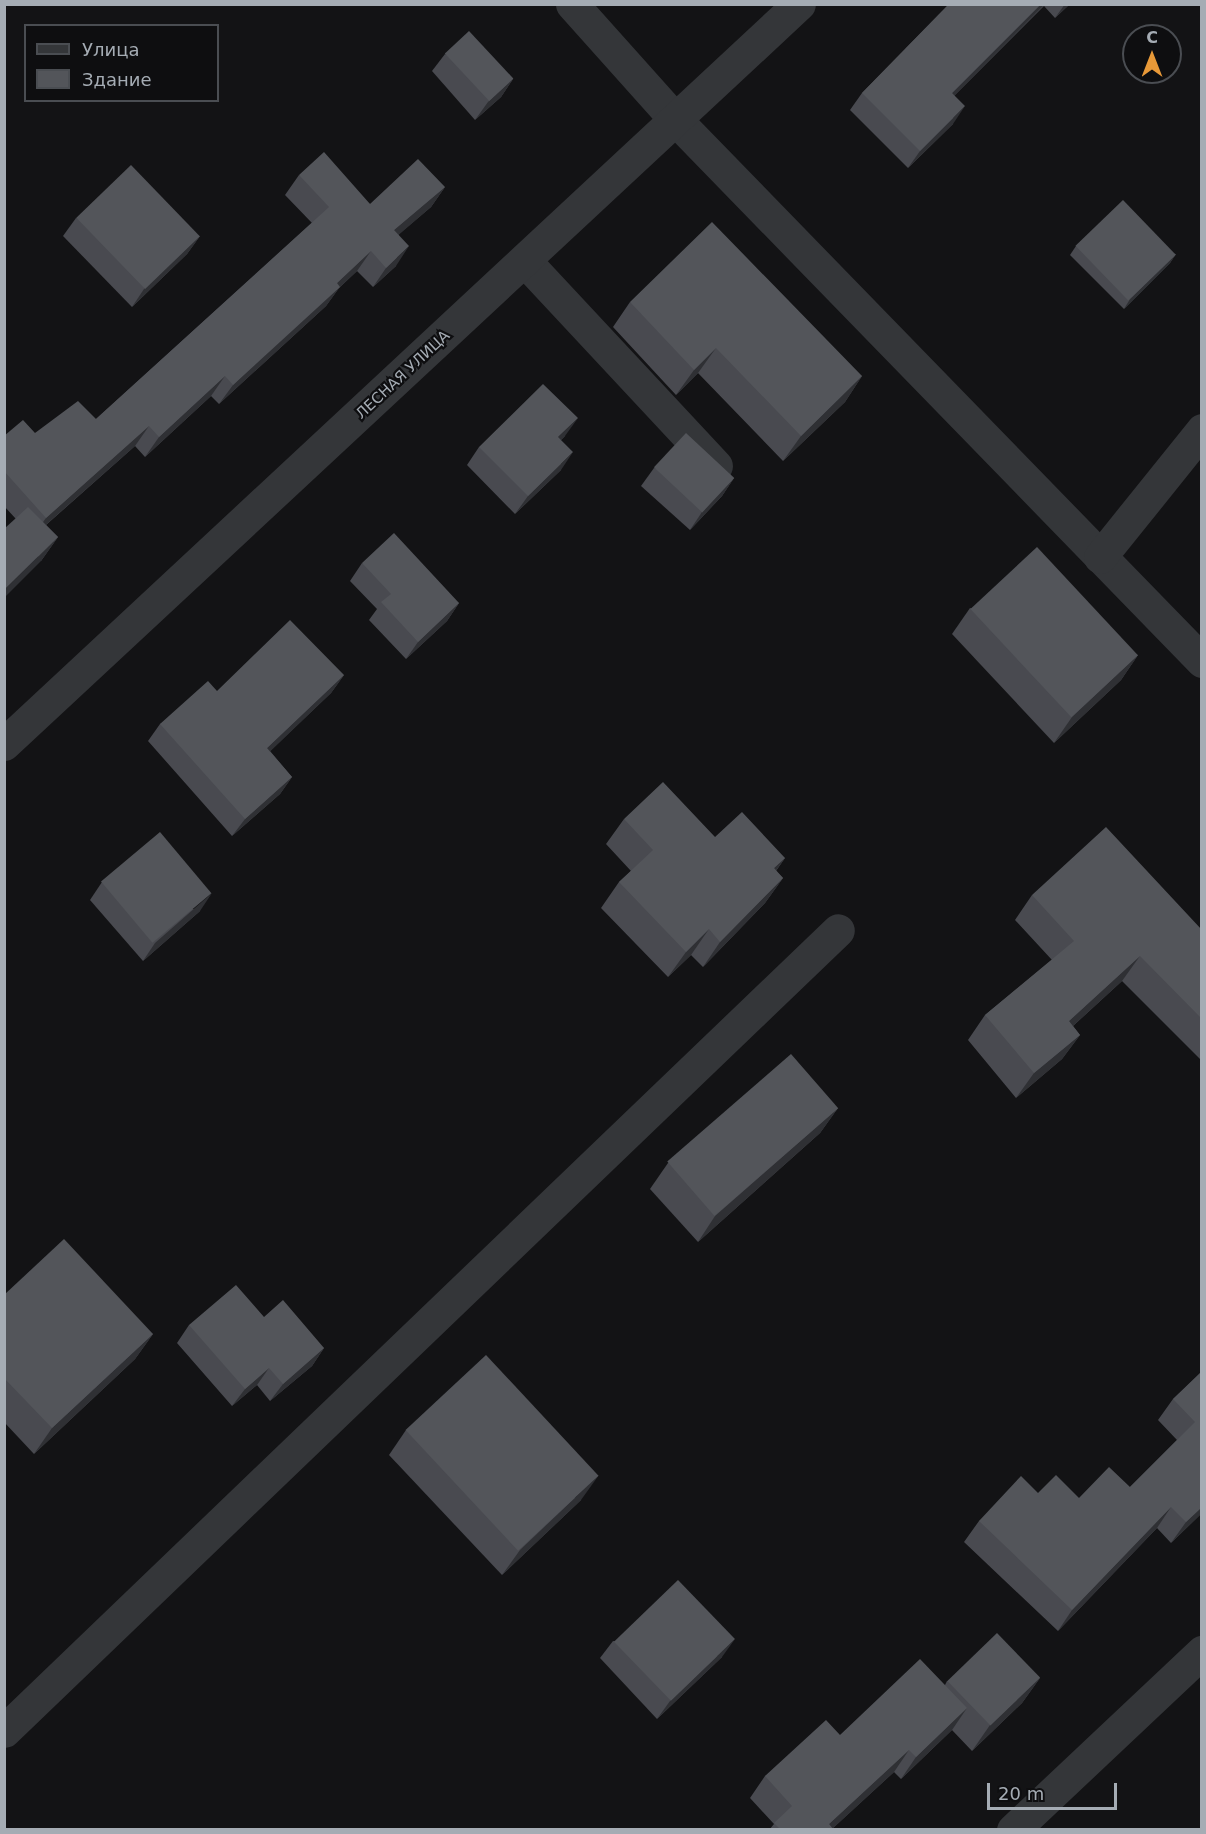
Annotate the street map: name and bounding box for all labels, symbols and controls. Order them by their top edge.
legend [24,24,219,102]
north arrow [1122,24,1182,84]
text: С [1146,28,1158,47]
text: Улица [82,39,139,60]
text: Здание [82,69,152,90]
street label: ЛЕСНАЯ УЛИЦА [352,327,454,423]
scale bar [990,1771,1120,1809]
text: 20 m [998,1783,1044,1804]

